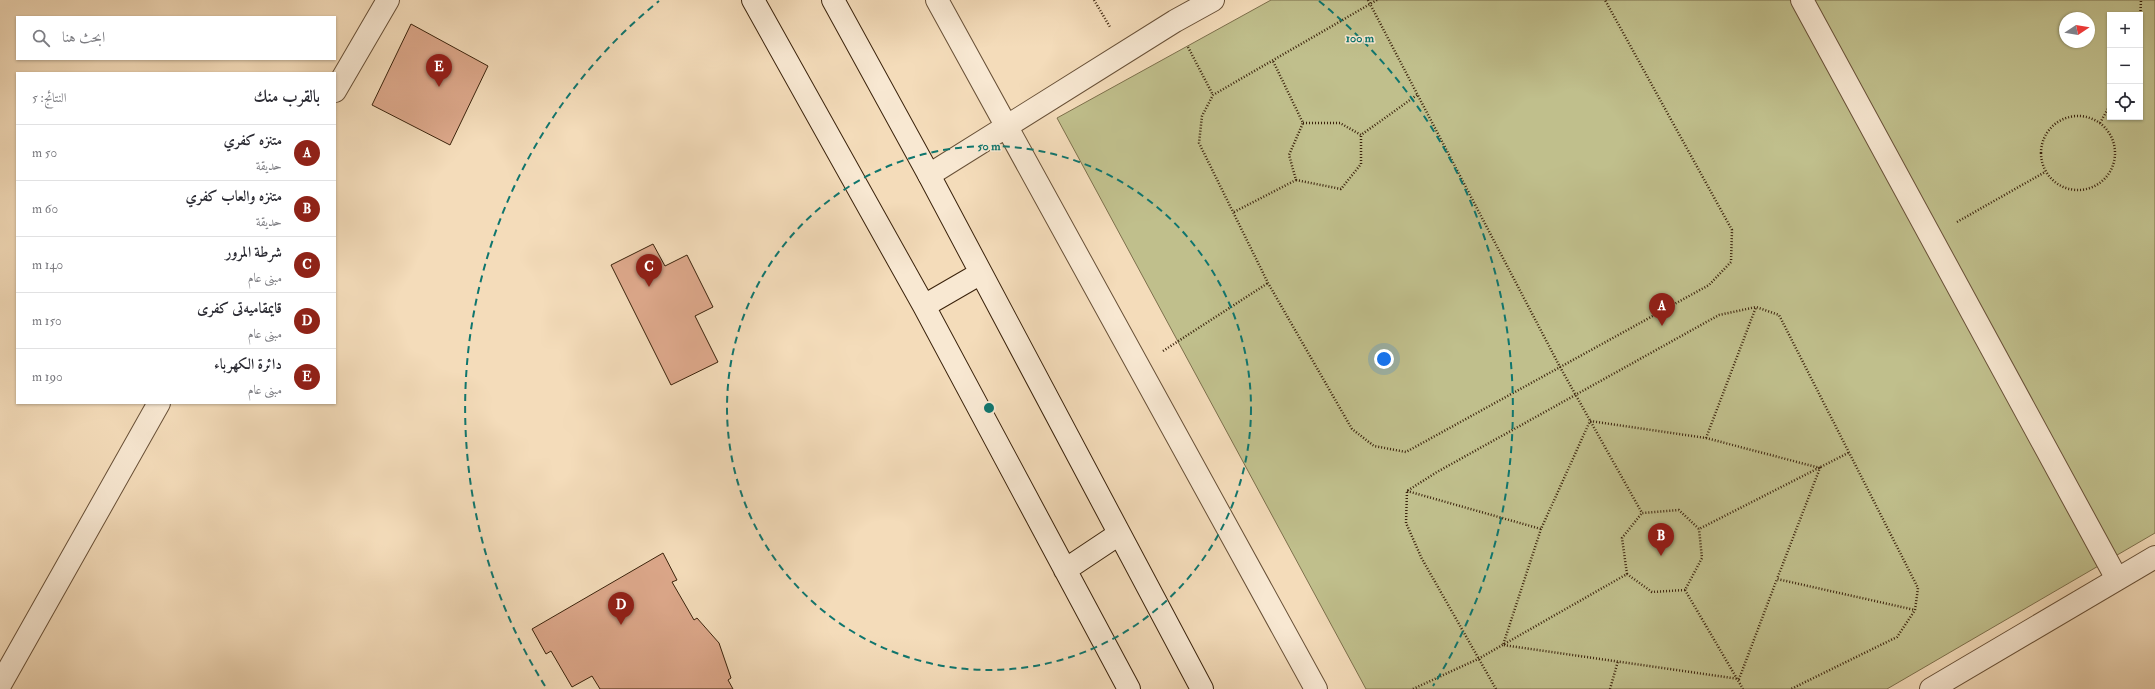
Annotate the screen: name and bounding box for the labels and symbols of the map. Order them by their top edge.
north arrow [2059,12,2095,48]
text: 100 m [1346,31,1375,46]
pin: E [426,54,452,87]
text: 50 m [977,139,1001,154]
pin: C [636,254,662,287]
pin: A [1649,293,1675,326]
your location [1374,349,1394,369]
centre of rings [982,401,996,415]
pin: B [1648,523,1674,556]
pin: D [608,592,634,625]

